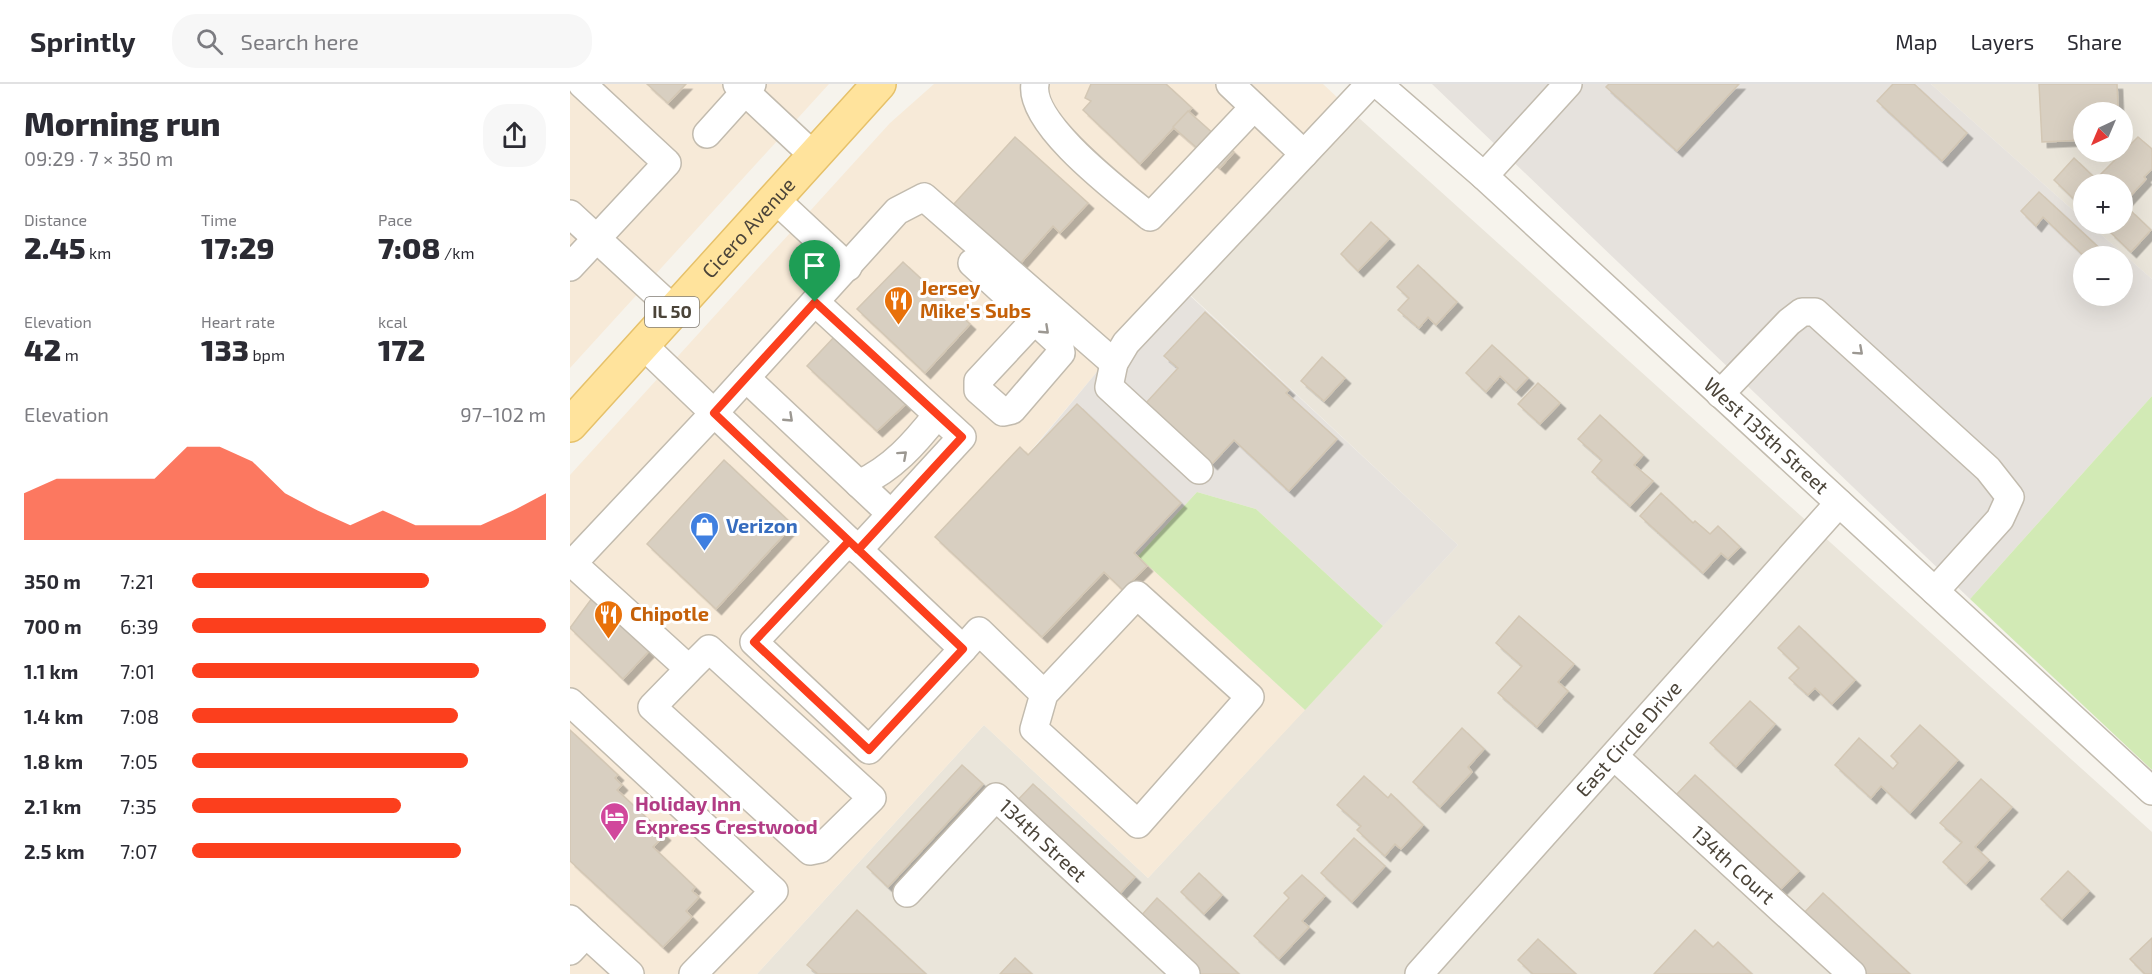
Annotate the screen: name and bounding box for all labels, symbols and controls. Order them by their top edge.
search box [172,14,592,68]
text: Sprintly [30,24,136,58]
icon: search [193,25,226,58]
text: Search here [241,28,359,54]
text: Map [1895,29,1937,54]
text: Layers [1970,29,2034,54]
text: Share [2067,29,2122,54]
north arrow [2073,102,2133,162]
map controls [2073,102,2133,306]
text: Morning run [24,103,221,143]
button: share [483,104,546,167]
text: 09:29 · 7 × 350 m [24,146,173,170]
street label: Cicero Avenue [696,172,799,282]
button: + [2073,174,2133,234]
text: Distance [24,210,87,229]
text: Time [201,210,237,229]
text: Pace [378,210,412,229]
text: 2.45 [24,229,86,265]
text: 17:29 [201,229,274,265]
text: 7:08 [378,229,440,265]
pin [789,240,840,302]
text: km [86,243,111,262]
text: /km [440,243,474,262]
button: − [2073,246,2133,306]
icon: arrive [798,249,831,282]
place label: Jersey Mike's Subs [920,275,1031,322]
restaurant icon: Jersey Mike's Subs [883,284,915,326]
road number: IL 50 [645,297,699,327]
text: Elevation [24,312,92,331]
text: Heart rate [201,312,275,331]
text: kcal [378,312,407,331]
one-way arrow [1038,323,1049,334]
text: 42 [24,331,61,367]
text: 133 [201,331,249,367]
text: 172 [378,331,425,367]
one-way arrow [1852,344,1862,355]
text: m [61,345,79,364]
text: bpm [249,345,285,364]
street label: West 135th Street [1700,372,1834,499]
text: Elevation [24,402,109,426]
text: 97–102 m [460,402,546,426]
one-way arrow [782,411,792,422]
one-way arrow [896,451,907,462]
shop icon: Verizon [689,510,721,552]
place label: Verizon [726,513,798,537]
text: 350 m [24,569,81,593]
text: 7:21 [120,569,154,593]
restaurant icon: Chipotle [593,598,625,640]
place label: Chipotle [630,601,709,625]
text: 700 m [24,614,82,638]
text: 6:39 [120,614,159,638]
text: 1.1 km [24,659,78,683]
text: 7:01 [120,659,155,683]
street label: East Circle Drive [1570,675,1686,801]
text: 1.4 km [24,704,83,728]
text: 7:08 [120,704,159,728]
text: 1.8 km [24,749,83,773]
text: 7:05 [120,749,158,773]
place label: Holiday Inn Express Crestwood [635,791,818,838]
street label: 134th Street [995,793,1093,887]
text: 2.1 km [24,794,81,818]
text: 7:35 [120,794,157,818]
hotel icon: Holiday Inn Express Crestwood [598,800,630,842]
street label: 134th Court [1687,820,1781,909]
text: 2.5 km [24,839,85,863]
text: 7:07 [120,839,157,863]

